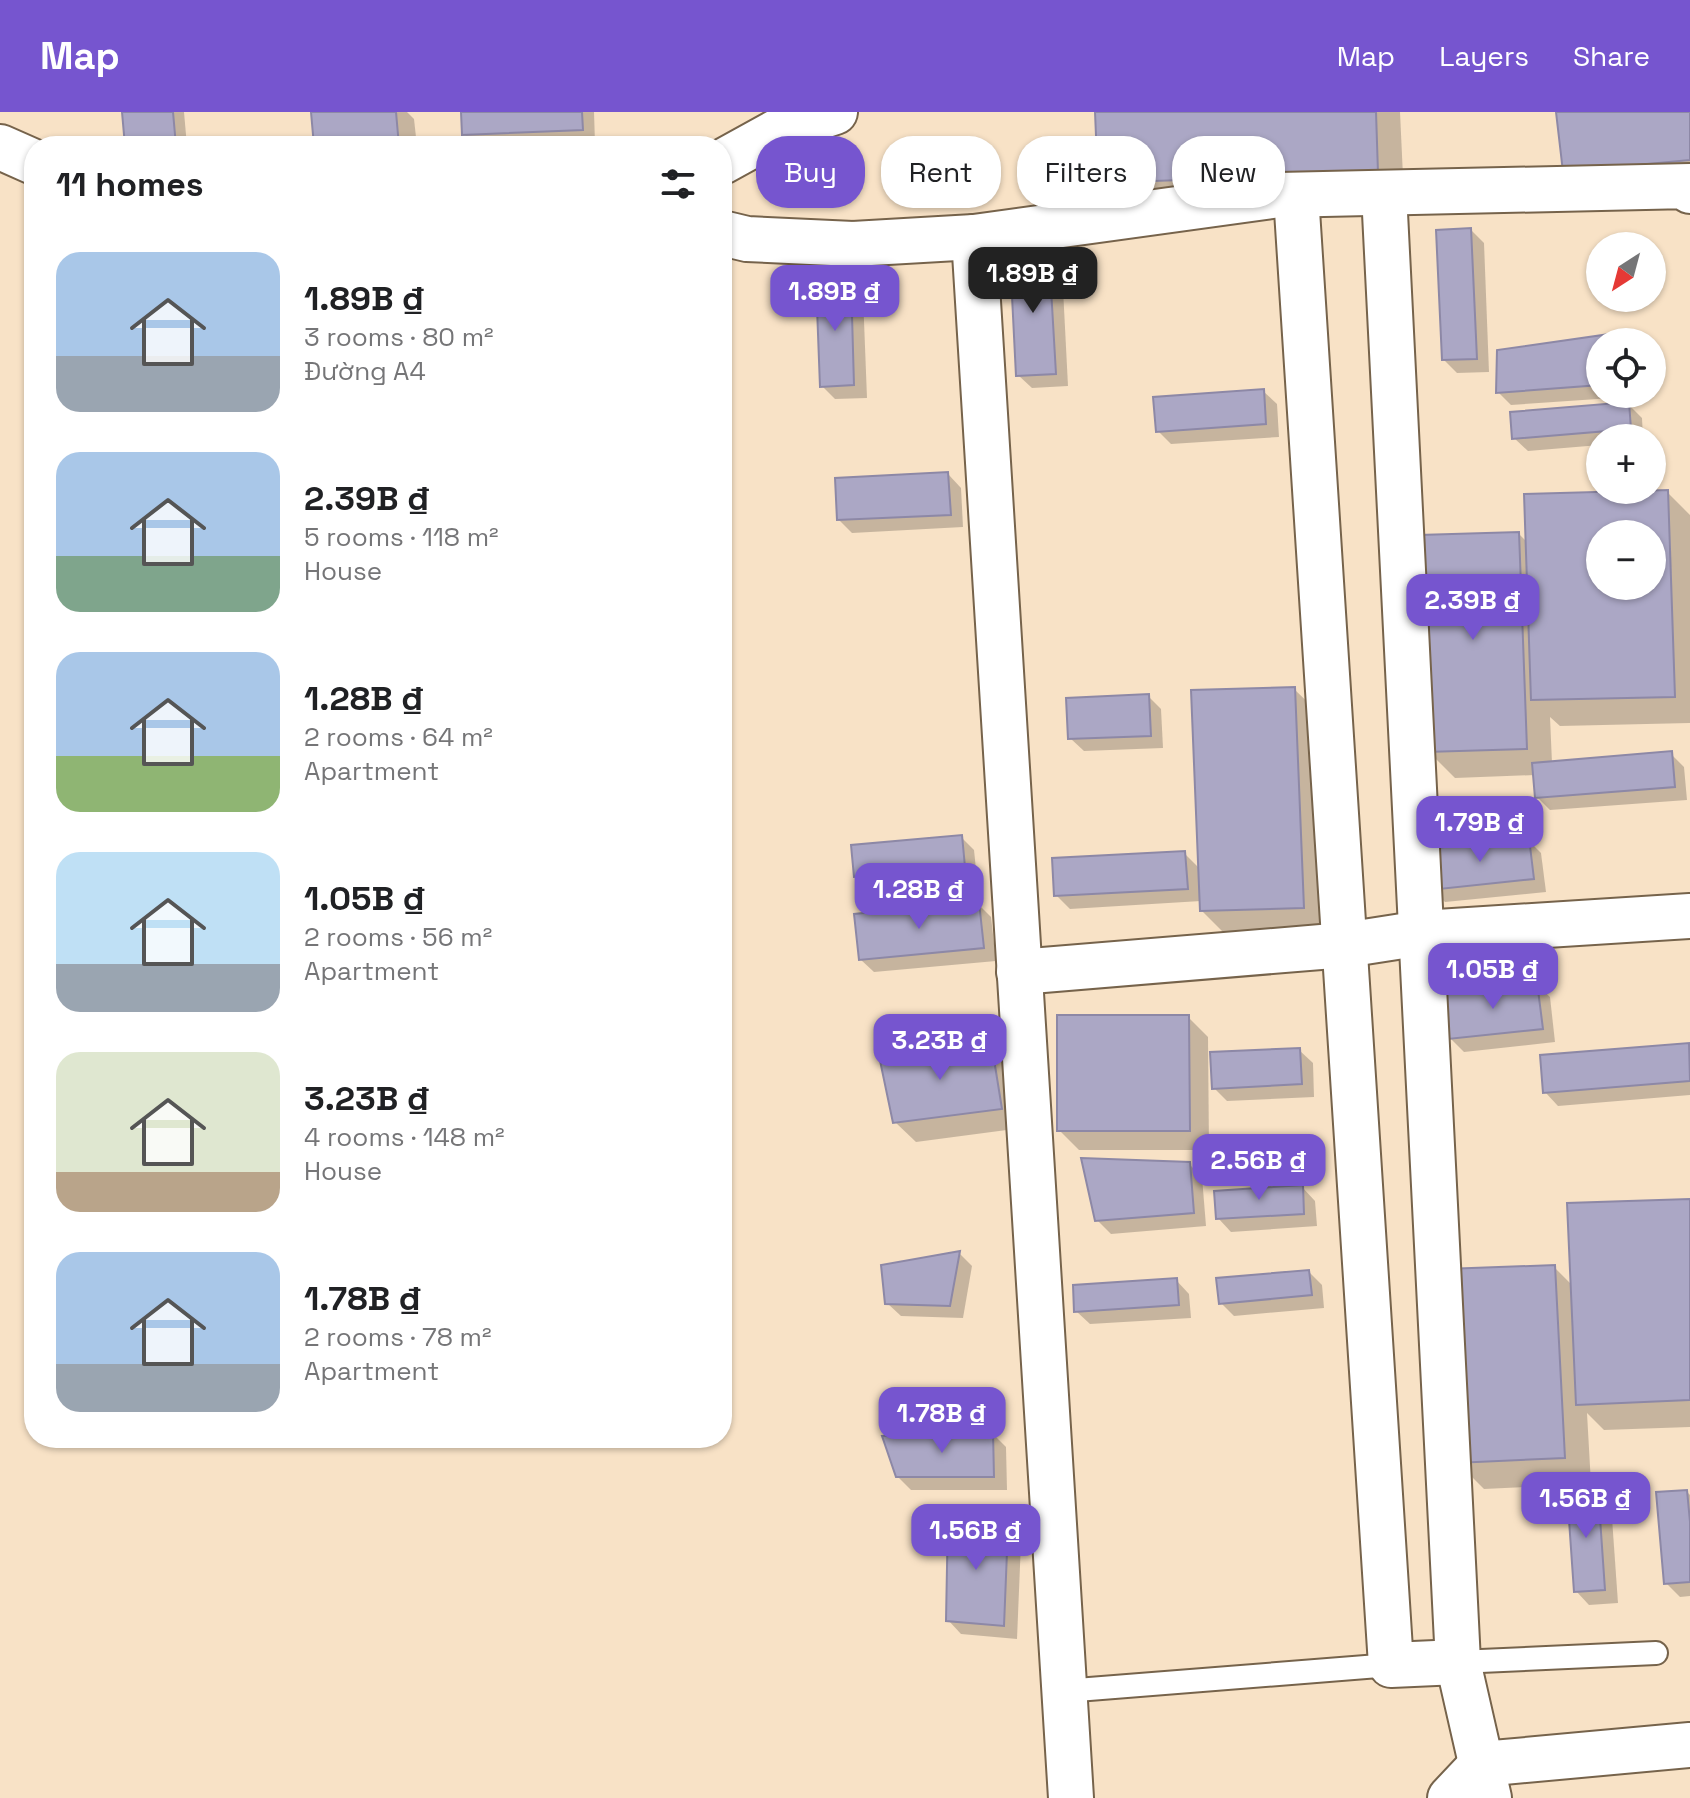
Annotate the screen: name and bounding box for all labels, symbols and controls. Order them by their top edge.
text: Map [40,32,120,80]
text: Map [1337,38,1395,74]
text: Layers [1439,38,1529,74]
text: Share [1573,38,1650,74]
chip: Buy [756,136,865,208]
chip: Rent [881,136,1001,208]
chip: Filters [1017,136,1156,208]
chip: New [1172,136,1285,208]
icon: filters [656,162,700,206]
text: 11 homes [56,163,204,206]
north arrow [1586,232,1666,312]
map controls [1586,232,1666,600]
pin: 1.89B ₫ [959,247,1107,315]
text: 1.89B ₫ [986,256,1080,290]
pin: 1.89B ₫ [761,265,909,333]
text: 1.89B ₫ [788,274,882,308]
text: 1.89B ₫ [304,277,426,320]
icon: home [120,284,216,380]
text: 3 rooms · 80 m² [304,320,494,354]
button: locate [1586,328,1666,408]
text: Đường A4 [304,354,426,388]
button: + [1586,424,1666,504]
text: 2.39B ₫ [304,477,431,520]
icon: home [120,484,216,580]
text: 5 rooms · 118 m² [304,520,499,554]
button: − [1586,520,1666,600]
text: House [304,554,382,588]
pin: 2.39B ₫ [1399,574,1547,642]
text: 2.39B ₫ [1424,583,1522,617]
text: 1.28B ₫ [304,677,425,720]
icon: home [120,684,216,780]
text: 2 rooms · 64 m² [304,720,493,754]
text: Apartment [304,754,439,788]
pin: 1.79B ₫ [1406,796,1554,864]
text: 1.79B ₫ [1434,805,1526,839]
pin: 1.28B ₫ [845,863,993,931]
text: 1.28B ₫ [873,872,965,906]
text: 1.05B ₫ [304,877,427,920]
icon: home [120,884,216,980]
text: 2 rooms · 56 m² [304,920,492,954]
pin: 1.05B ₫ [1419,943,1567,1011]
text: 1.05B ₫ [1446,952,1540,986]
text: Apartment [304,954,439,988]
pin: 3.23B ₫ [866,1014,1014,1082]
text: 3.23B ₫ [892,1023,988,1057]
text: 3.23B ₫ [304,1077,431,1120]
icon: home [120,1084,216,1180]
text: 4 rooms · 148 m² [304,1120,505,1154]
pin: 2.56B ₫ [1185,1134,1333,1202]
text: 2.56B ₫ [1210,1143,1308,1177]
text: House [304,1154,382,1188]
text: 1.78B ₫ [304,1277,423,1320]
icon: home [120,1284,216,1380]
text: 2 rooms · 78 m² [304,1320,491,1354]
text: Apartment [304,1354,439,1388]
pin: 1.78B ₫ [868,1387,1016,1455]
text: 1.78B ₫ [897,1396,987,1430]
pin: 1.56B ₫ [1512,1472,1660,1540]
text: 1.56B ₫ [1539,1481,1633,1515]
pin: 1.56B ₫ [902,1504,1050,1572]
text: 1.56B ₫ [929,1513,1023,1547]

